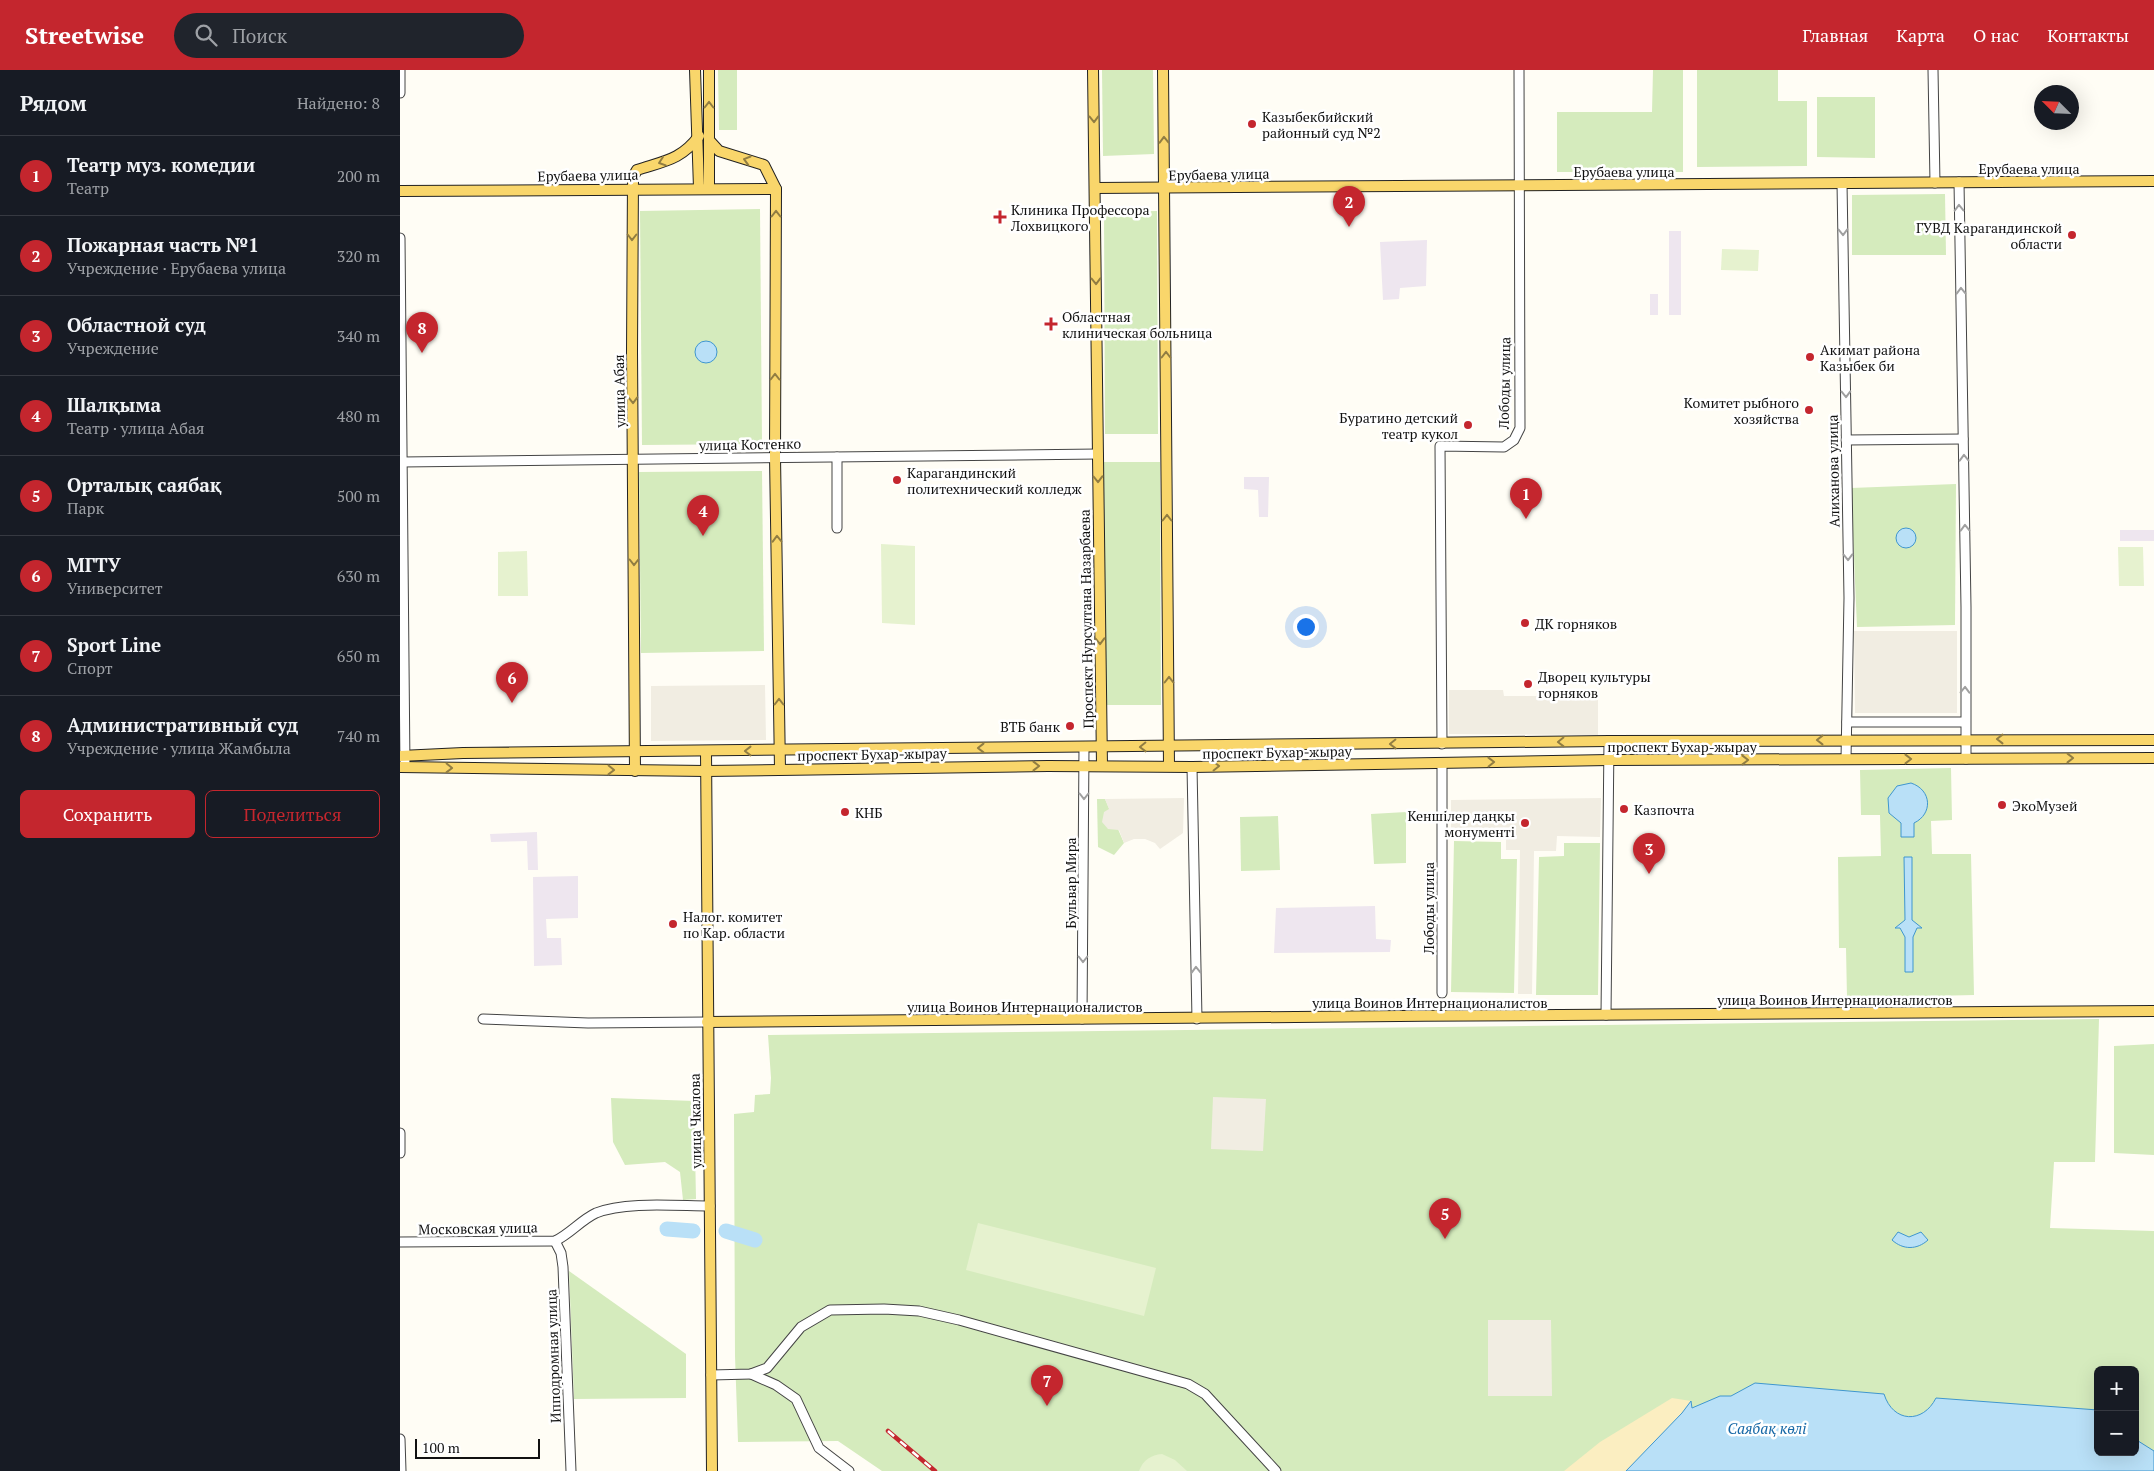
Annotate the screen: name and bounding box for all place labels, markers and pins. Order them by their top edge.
place label: Казыбекбийский районный суд №2 [1262,107,1381,142]
marker: Казыбекбийский районный суд №2 [1246,118,1258,130]
pin: 2 [1333,186,1365,227]
place label: Клиника Профессора Лохвицкого [1010,200,1150,235]
marker: Клиника Профессора Лохвицкого [993,210,1007,224]
place label: ГУВД Карагандинской области [1916,218,2062,253]
marker: ГУВД Карагандинской области [2066,229,2078,241]
place label: Областная клиническая больница [1062,307,1212,342]
pin: 8 [406,312,438,353]
marker: Областная клиническая больница [1044,317,1058,331]
place label: Акимат района Казыбек би [1820,340,1920,375]
marker: Акимат района Казыбек би [1804,351,1816,363]
place label: Комитет рыбного хозяйства [1684,393,1799,428]
marker: Комитет рыбного хозяйства [1803,404,1815,416]
place label: Буратино детский театр кукол [1339,408,1458,443]
marker: Буратино детский театр кукол [1462,419,1474,431]
place label: Карагандинский политехнический колледж [907,463,1083,498]
marker: Карагандинский политехнический колледж [891,474,903,486]
pin: 1 [1510,478,1542,519]
pin: 4 [687,495,719,536]
place label: ДК горняков [1535,614,1617,633]
marker: ДК горняков [1519,617,1531,629]
pin: 6 [496,662,528,703]
place label: Дворец культуры горняков [1538,667,1651,702]
marker: Дворец культуры горняков [1522,678,1534,690]
place label: ВТБ банк [1000,717,1060,736]
marker: ВТБ банк [1064,720,1076,732]
place label: ЭкоМузей [2012,796,2078,815]
marker: ЭкоМузей [1996,799,2008,811]
place label: Казпочта [1634,800,1695,819]
place label: КНБ [855,803,883,822]
marker: Казпочта [1618,803,1630,815]
marker: КНБ [839,806,851,818]
place label: Кеншілер даңқы монументі [1407,806,1515,841]
marker: Кеншілер даңқы монументі [1519,817,1531,829]
pin: 3 [1633,833,1665,874]
place label: Налог. комитет по Кар. области [683,907,785,942]
marker: Налог. комитет по Кар. области [667,918,679,930]
pin: 5 [1429,1198,1461,1239]
pin: 7 [1031,1365,1063,1406]

